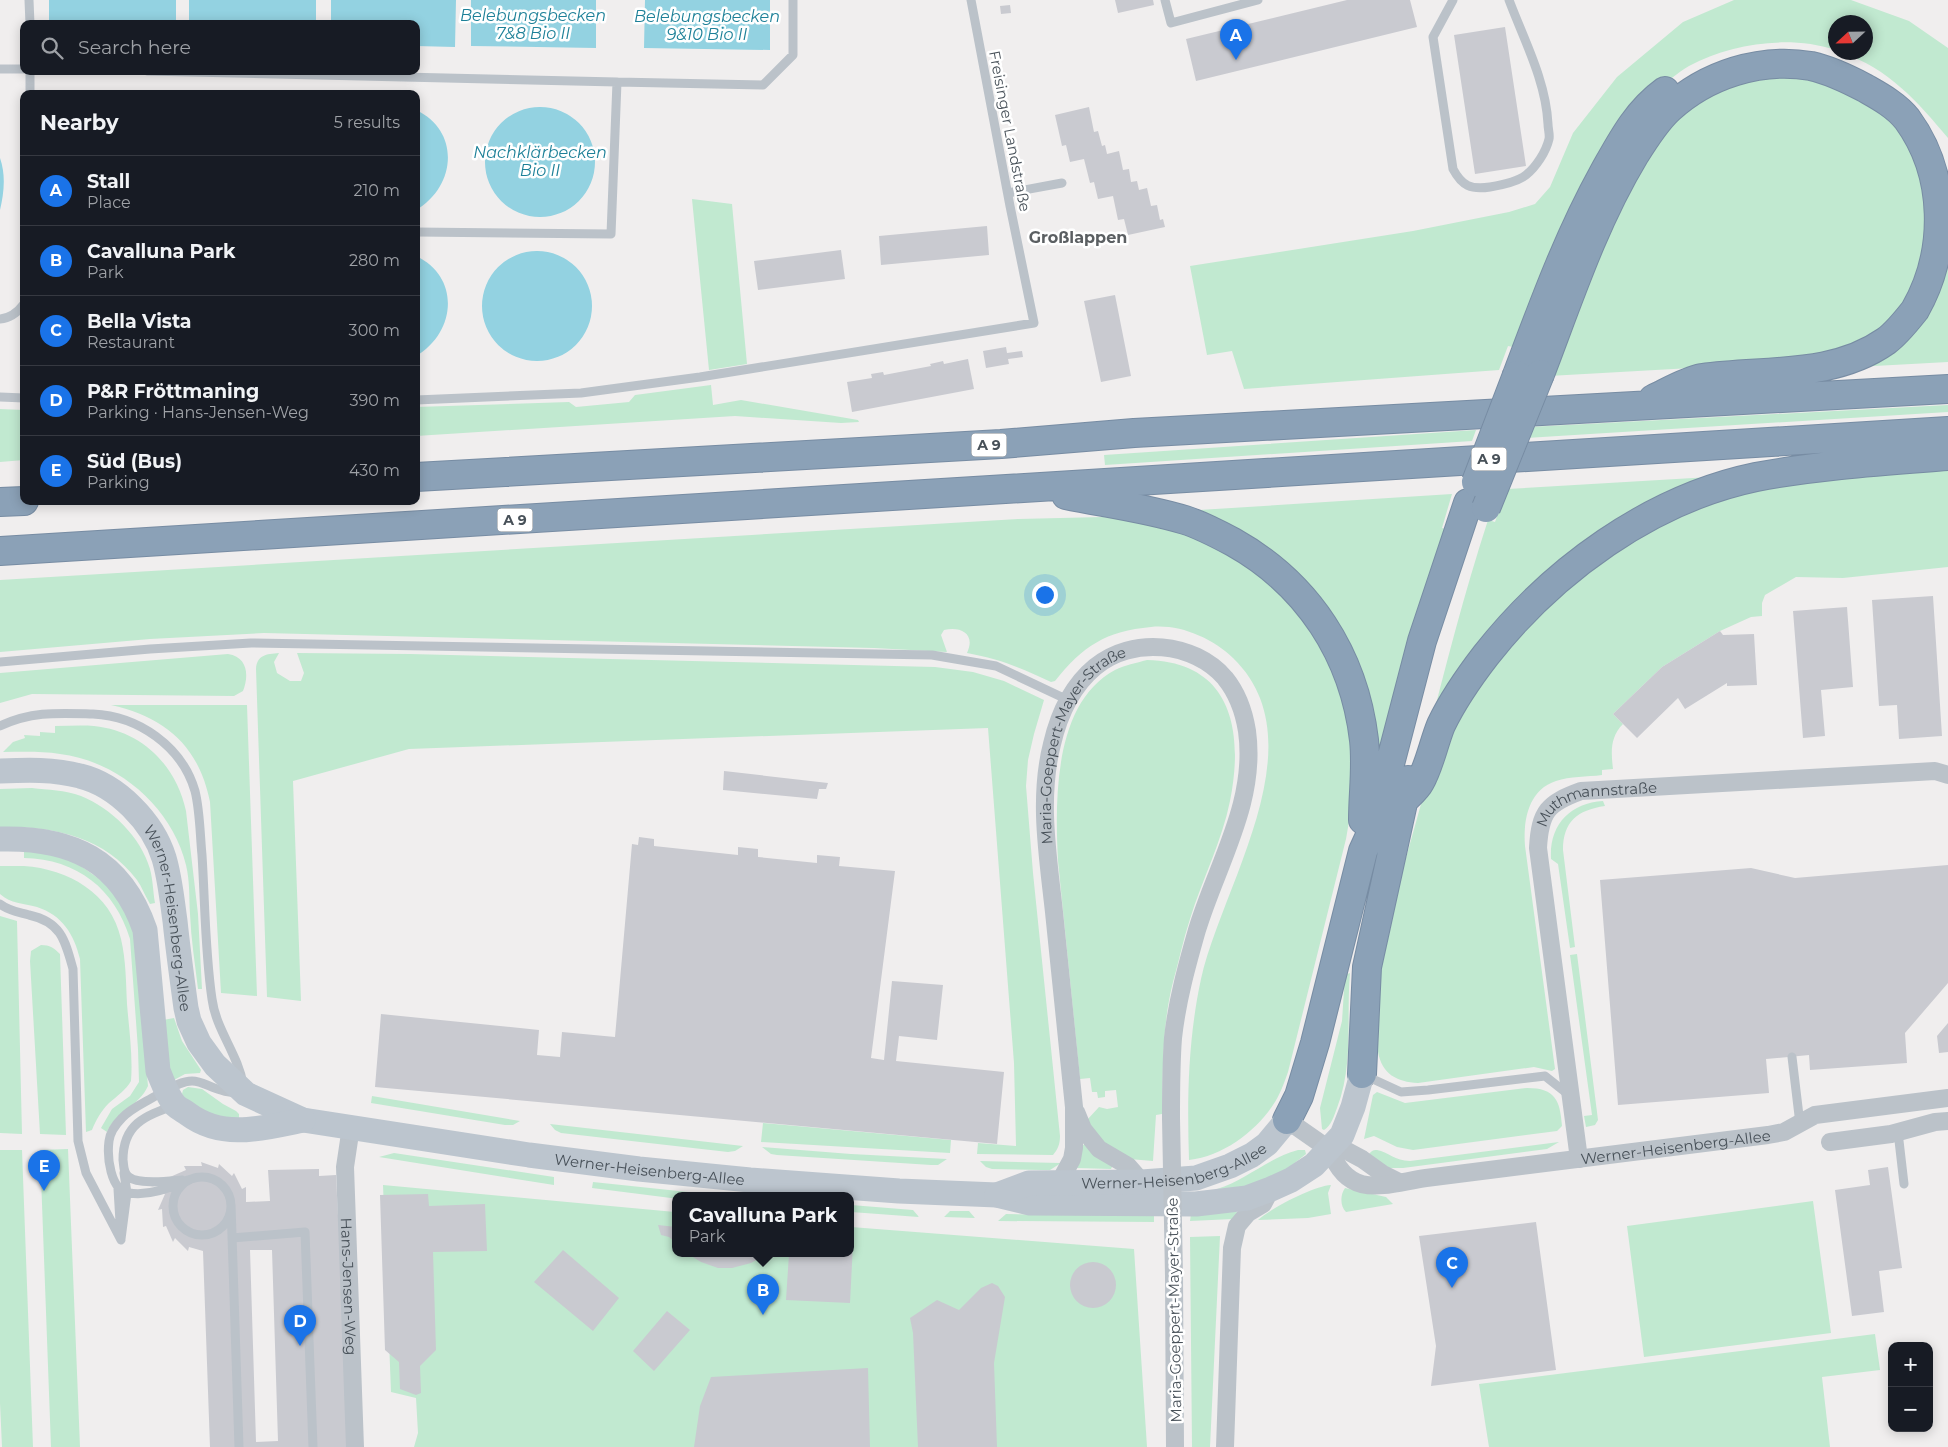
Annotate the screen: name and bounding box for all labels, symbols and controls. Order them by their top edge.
water label: Belebungsbecken 7&8 Bio II [460,6,606,43]
water label: Belebungsbecken 9&10 Bio II [634,7,780,44]
north arrow [1828,15,1873,60]
pin: A [1220,19,1252,60]
search box [20,20,420,75]
icon: search [38,34,66,62]
text: Search here [78,36,191,59]
street label: Freisinger Landstraße [985,49,1035,213]
text: Nearby [40,110,119,135]
text: 5 results [334,113,400,132]
water label: Nachklärbecken Bio II [473,143,607,180]
text: Stall [87,170,130,193]
text: A [50,181,62,200]
text: 210 m [353,181,400,200]
text: Place [87,193,131,212]
district label: Großlappen [1029,228,1127,247]
text: Cavalluna Park [87,240,236,263]
text: B [50,251,62,270]
text: 280 m [349,251,400,270]
text: Park [87,263,124,282]
text: Bella Vista [87,310,192,333]
text: C [50,321,62,340]
text: 300 m [349,321,400,340]
text: Restaurant [87,333,175,352]
text: P&R Fröttmaning [87,380,259,403]
text: D [49,391,63,410]
text: 390 m [349,391,400,410]
text: Parking · Hans-Jensen-Weg [87,403,309,422]
road number: A 9 [972,434,1006,456]
road number: A 9 [1472,448,1506,470]
text: Süd (Bus) [87,450,182,473]
text: E [51,461,61,480]
text: 430 m [349,461,400,480]
text: Parking [87,473,150,492]
road number: A 9 [498,508,532,532]
your location [1032,582,1058,608]
street label: Maria-Goeppert-Mayer-Straße [1035,642,1128,845]
street label: Muthmannstraße [1531,777,1658,829]
street label: Werner-Heisenberg-Allee [140,821,196,1013]
street label: Werner-Heisenberg-Allee [1579,1125,1772,1168]
street label: Werner-Heisenberg-Allee [1081,1138,1270,1192]
street label: Werner-Heisenberg-Allee [553,1149,746,1189]
pin: E [28,1150,60,1191]
popup [672,1192,854,1257]
street label: Maria-Goeppert-Mayer-Straße [1163,1197,1185,1423]
text: Cavalluna Park [689,1204,837,1227]
street label: Hans-Jensen-Weg [337,1217,361,1356]
text: Park [689,1227,725,1246]
pin: C [1436,1247,1468,1288]
pin: B [747,1274,779,1315]
pin: D [284,1305,316,1346]
map controls [1888,1342,1933,1432]
button: + [1888,1342,1933,1387]
button: − [1888,1387,1933,1432]

